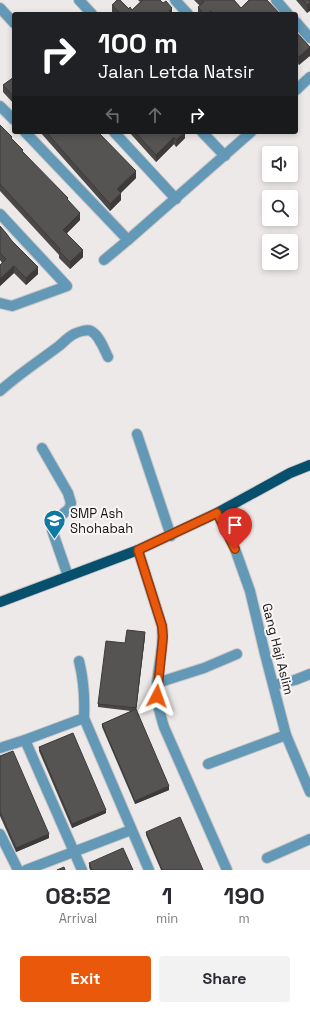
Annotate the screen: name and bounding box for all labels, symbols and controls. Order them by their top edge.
text: 100 m [98,25,178,61]
icon: right [32,28,84,80]
text: Jalan Letda Natsir [98,60,254,83]
icon: left [102,104,124,126]
icon: ahead [144,104,166,126]
icon: right [186,104,208,126]
map controls [262,146,298,270]
button: sound [262,146,298,182]
button: search [262,190,298,226]
button: layers [262,234,298,270]
place label: SMP Ash Shohabah [70,505,133,537]
school or university icon: SMP Ash Shohabah [41,507,67,540]
pin [218,508,252,549]
icon: arrive [224,514,246,536]
street label: Gang Haji Aslim [258,601,298,697]
position arrow [136,675,178,717]
text: 08:52 [45,880,111,911]
text: 1 [162,880,173,911]
text: 190 [224,880,265,911]
text: Arrival [59,910,97,927]
text: min [156,910,178,927]
text: m [239,910,250,927]
button: Exit [20,956,151,1002]
button: Share [159,956,290,1002]

